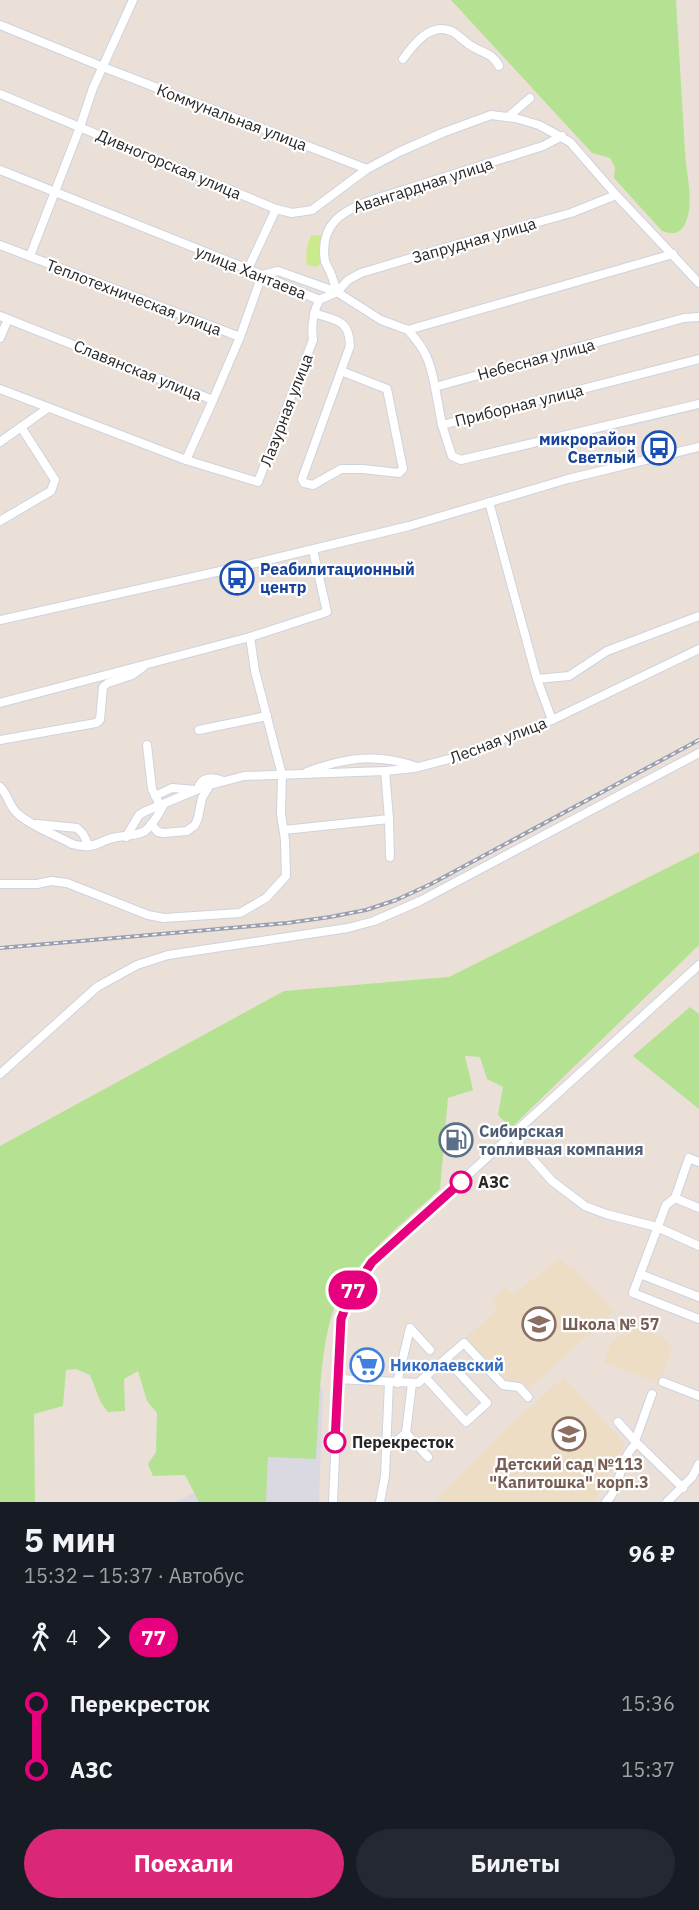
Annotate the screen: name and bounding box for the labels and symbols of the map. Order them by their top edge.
street label: Коммунальная улица [154,79,310,155]
street label: Дивногорская улица [94,124,245,204]
street label: Авангардная улица [351,153,496,217]
street label: Запрудная улица [410,213,539,267]
street label: улица Хантаева [193,241,310,303]
street label: Теплотехническая улица [44,254,225,340]
street label: Небесная улица [475,334,597,384]
street label: Славянская улица [71,335,205,405]
street label: Лазурная улица [255,350,317,469]
street label: Приборная улица [453,379,586,431]
place label: микрорайон Светлый [539,429,636,467]
bus stop icon: микрорайон Светлый [641,430,677,466]
place label: Реабилитационный центр [260,559,415,597]
bus stop icon: Реабилитационный центр [219,560,255,596]
street label: Лесная улица [447,712,550,768]
place label: Сибирская топливная компания [479,1121,644,1159]
fuel station icon: Сибирская топливная компания [438,1122,474,1158]
marker: АЗС [450,1171,472,1193]
place label: АЗС [478,1172,509,1192]
line badge: 77 [326,1270,380,1310]
school or university icon: Школа № 57 [521,1306,557,1342]
place label: Школа № 57 [562,1314,659,1334]
supermarket icon: Николаевский [349,1347,385,1383]
place label: Николаевский [390,1355,504,1375]
school or university icon: Детский сад №113 "Капитошка" корп.3 [551,1416,587,1452]
marker: Перекресток [324,1431,346,1453]
place label: Перекресток [352,1432,454,1452]
place label: Детский сад №113 "Капитошка" корп.3 [489,1454,649,1492]

